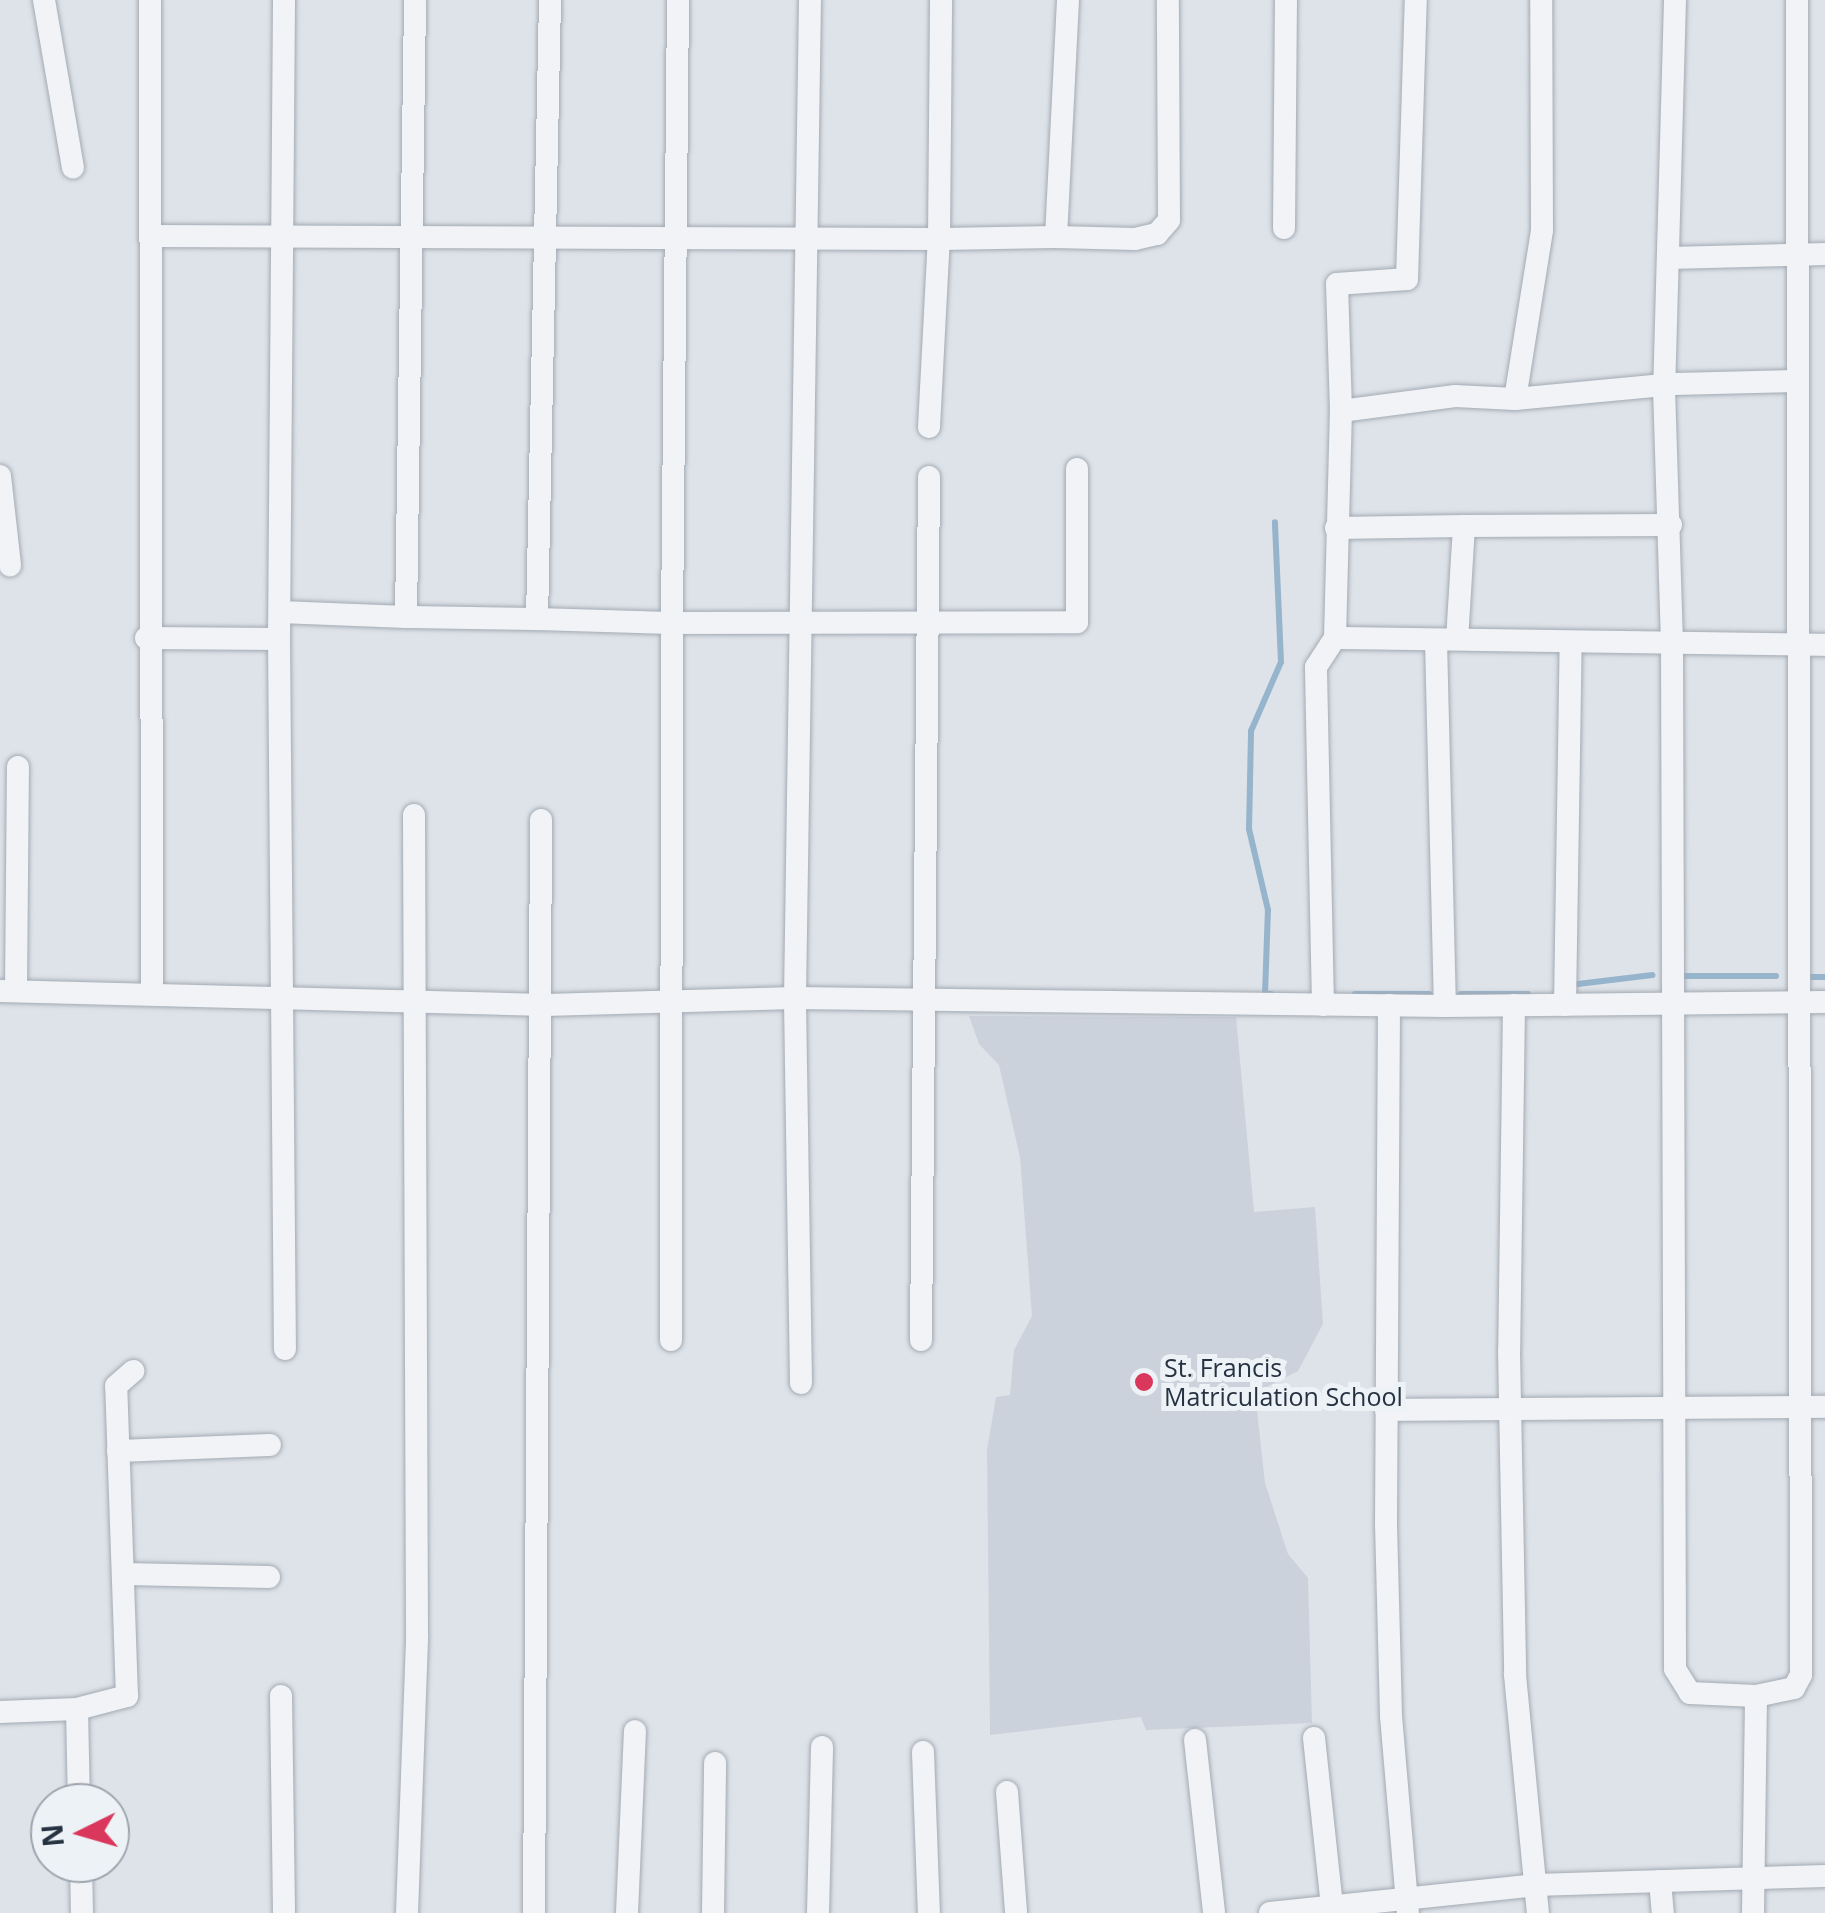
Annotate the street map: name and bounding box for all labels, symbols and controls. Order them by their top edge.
place label: St. Francis Matriculation School [1164,1353,1403,1412]
marker: St. Francis Matriculation School [1133,1371,1155,1393]
north arrow [30,1783,130,1883]
text: N [32,1822,72,1848]

